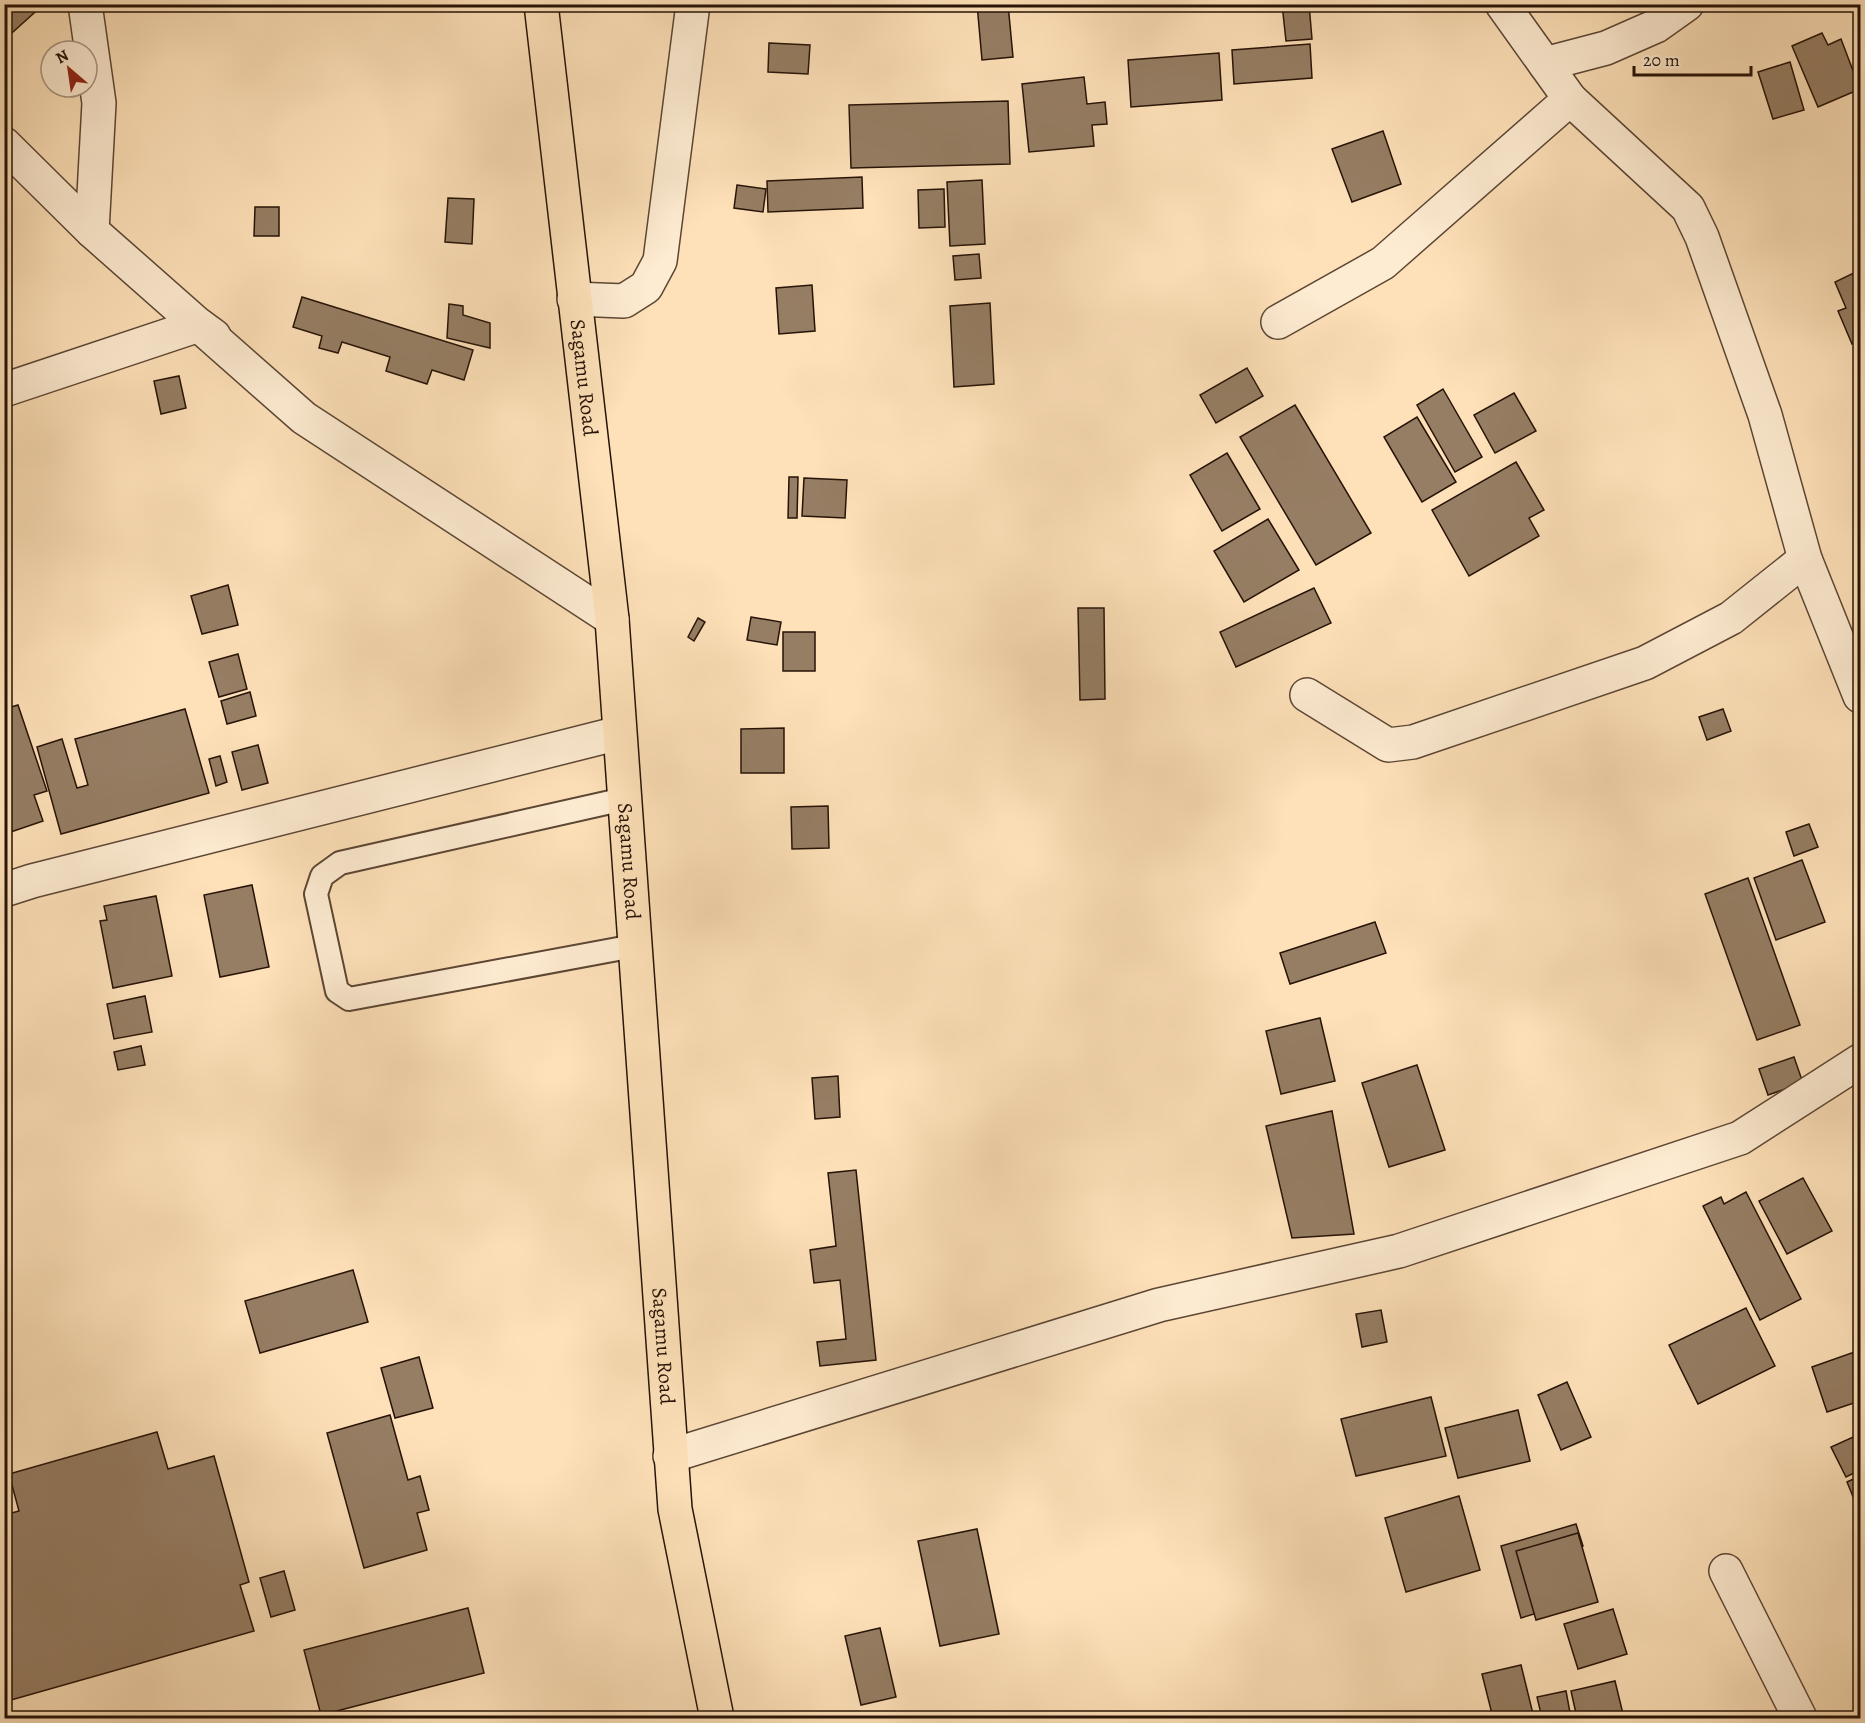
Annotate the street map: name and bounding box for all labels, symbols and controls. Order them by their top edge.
north arrow [39,39,99,99]
scale bar [1634,39,1751,77]
text: N [52,44,73,69]
text: 20 m [1643,48,1680,72]
street label: Sagamu Road [563,318,605,438]
street label: Sagamu Road [611,802,647,922]
street label: Sagamu Road [645,1287,682,1406]

